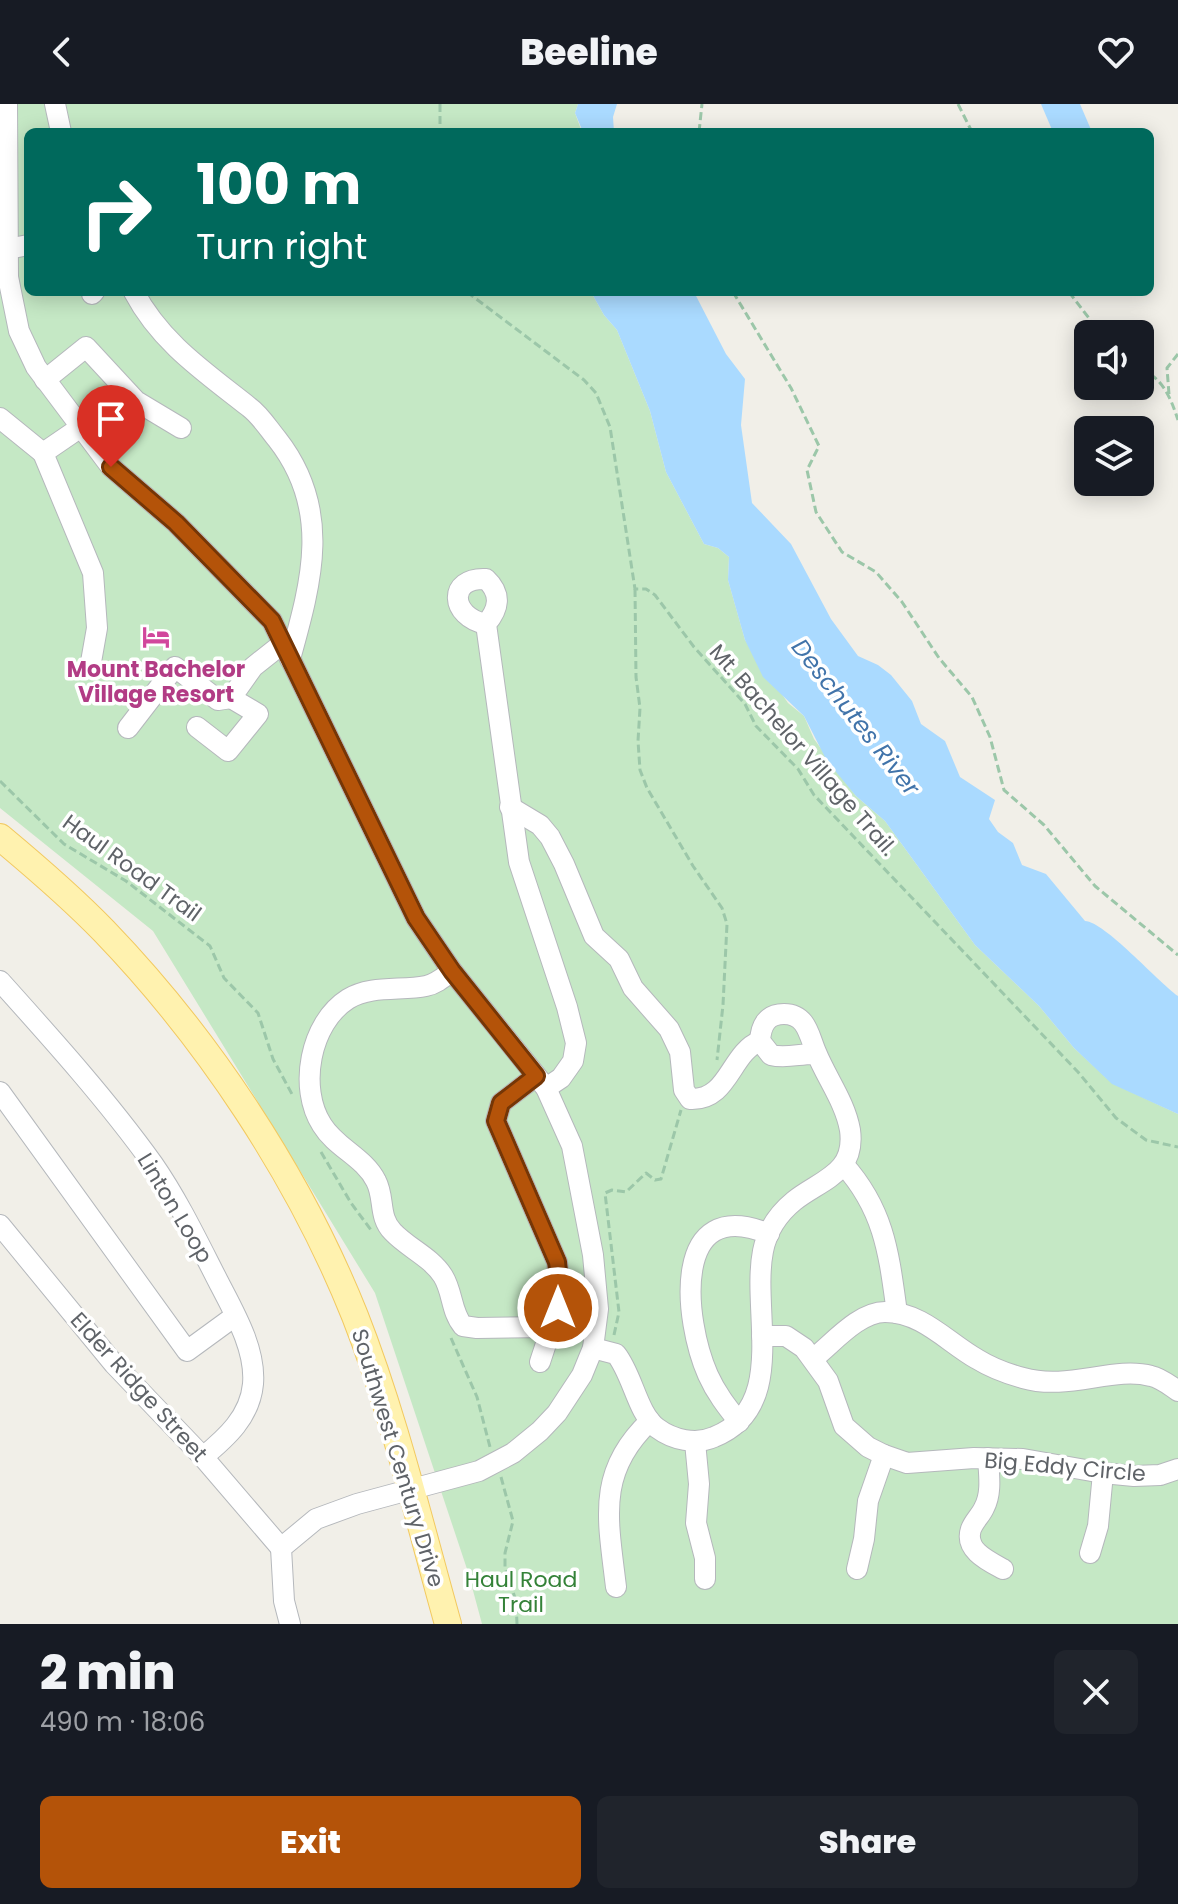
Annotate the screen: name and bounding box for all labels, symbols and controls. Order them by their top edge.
text: Beeline [520,27,658,78]
icon: back [40,30,84,74]
icon: heart [1094,30,1138,74]
text: 100 m [196,145,361,224]
icon: right [64,160,168,264]
text: Turn right [196,221,367,272]
map controls [1074,320,1154,496]
button: sound [1074,320,1154,400]
pin [77,385,145,467]
icon: arrive [89,397,133,441]
button: layers [1074,416,1154,496]
hotel icon: Mount Bachelor Village Resort [141,622,171,652]
water label: Deschutes River [784,632,928,803]
street label: Mt. Bachelor Village Trail. [702,637,904,863]
place label: Mount Bachelor Village Resort [67,654,245,710]
street label: Haul Road Trail [56,807,208,929]
street label: Linton Loop [130,1147,220,1269]
position arrow [516,1266,600,1350]
street label: Elder Ridge Street [63,1305,215,1469]
street label: Southwest Century Drive [344,1325,452,1591]
street label: Big Eddy Circle [983,1445,1147,1489]
park label: Haul Road Trail [465,1564,577,1620]
text: 2 min [40,1639,175,1706]
button: close [1054,1650,1138,1734]
text: 490 m · 18:06 [40,1704,205,1740]
button: Exit [40,1796,581,1888]
button: Share [597,1796,1138,1888]

